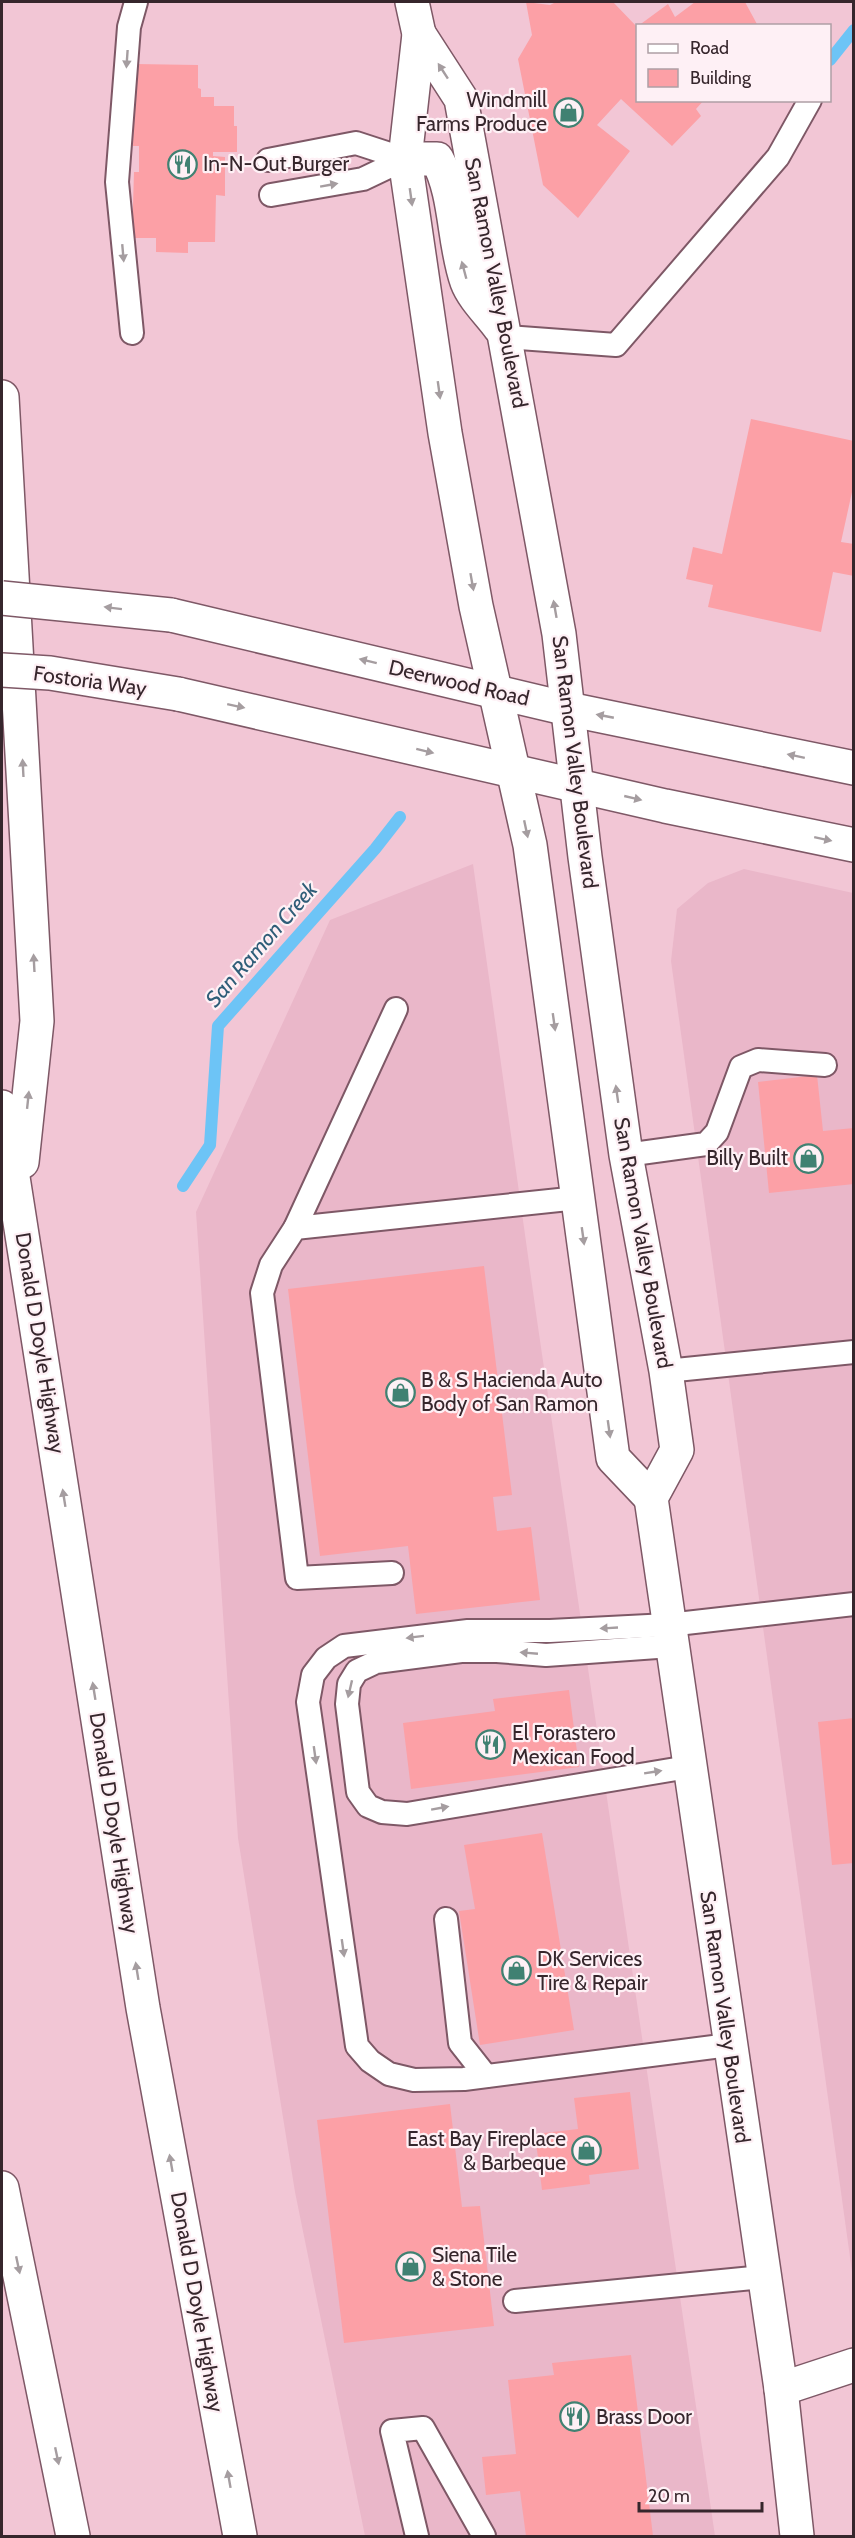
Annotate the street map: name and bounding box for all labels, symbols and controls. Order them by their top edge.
legend [636,24,831,102]
text: Road [690,37,729,59]
one-way arrow [122,49,131,68]
one-way arrow [438,63,449,79]
text: Building [690,67,752,89]
place label: Windmill Farms Produce [416,87,547,136]
shop icon: Windmill Farms Produce [552,96,584,128]
restaurant icon: In-N-Out Burger [166,148,198,180]
place label: In-N-Out Burger [203,151,350,176]
street label: San Ramon Valley Boulevard [460,156,533,410]
one-way arrow [320,180,339,189]
one-way arrow [406,187,415,206]
one-way arrow [118,244,128,263]
one-way arrow [459,261,469,279]
one-way arrow [434,380,443,399]
one-way arrow [467,572,476,591]
one-way arrow [550,599,559,618]
one-way arrow [104,604,123,613]
street label: San Ramon Valley Boulevard [548,634,603,890]
street label: Deerwood Road [386,654,532,711]
one-way arrow [358,656,376,665]
street label: Fostoria Way [32,660,149,701]
one-way arrow [226,702,245,712]
one-way arrow [596,711,615,721]
one-way arrow [416,747,435,757]
one-way arrow [787,751,806,760]
one-way arrow [18,758,27,777]
one-way arrow [623,794,642,804]
one-way arrow [522,820,532,838]
one-way arrow [814,835,833,844]
water label: San Ramon Creek [200,876,323,1012]
one-way arrow [29,953,38,972]
one-way arrow [549,1013,558,1032]
one-way arrow [613,1084,622,1103]
one-way arrow [24,1090,33,1109]
street label: San Ramon Valley Boulevard [609,1115,678,1370]
shop icon: Billy Built [793,1142,825,1174]
place label: Billy Built [706,1145,788,1170]
one-way arrow [578,1227,587,1246]
street label: Donald D Doyle Highway [11,1231,70,1456]
place label: B & S Hacienda Auto Body of San Ramon [421,1367,603,1416]
shop icon: B & S Hacienda Auto Body of San Ramon [384,1376,416,1408]
one-way arrow [604,1420,613,1439]
one-way arrow [59,1489,68,1508]
one-way arrow [600,1623,619,1632]
one-way arrow [405,1633,424,1642]
one-way arrow [519,1648,538,1658]
one-way arrow [344,1680,354,1698]
one-way arrow [89,1681,98,1700]
street label: Donald D Doyle Highway [85,1711,144,1936]
place label: El Forastero Mexican Food [512,1720,635,1769]
restaurant icon: El Forastero Mexican Food [475,1729,507,1761]
one-way arrow [310,1745,320,1764]
one-way arrow [644,1768,663,1777]
one-way arrow [431,1803,450,1812]
street label: San Ramon Valley Boulevard [695,1889,756,2145]
one-way arrow [338,1938,347,1957]
place label: DK Services Tire & Repair [537,1946,648,1995]
shop icon: DK Services Tire & Repair [500,1955,532,1987]
one-way arrow [133,1962,142,1981]
place label: East Bay Fireplace & Barbeque [407,2126,566,2175]
shop icon: East Bay Fireplace & Barbeque [571,2135,603,2167]
one-way arrow [166,2154,175,2173]
street label: Donald D Doyle Highway [166,2190,229,2414]
place label: Siena Tile & Stone [432,2242,517,2291]
shop icon: Siena Tile & Stone [395,2251,427,2283]
one-way arrow [13,2256,23,2275]
restaurant icon: Brass Door [559,2401,591,2433]
place label: Brass Door [596,2404,692,2429]
one-way arrow [53,2447,62,2466]
one-way arrow [224,2469,233,2488]
scale bar [639,2475,762,2513]
text: 20 m [648,2485,690,2507]

